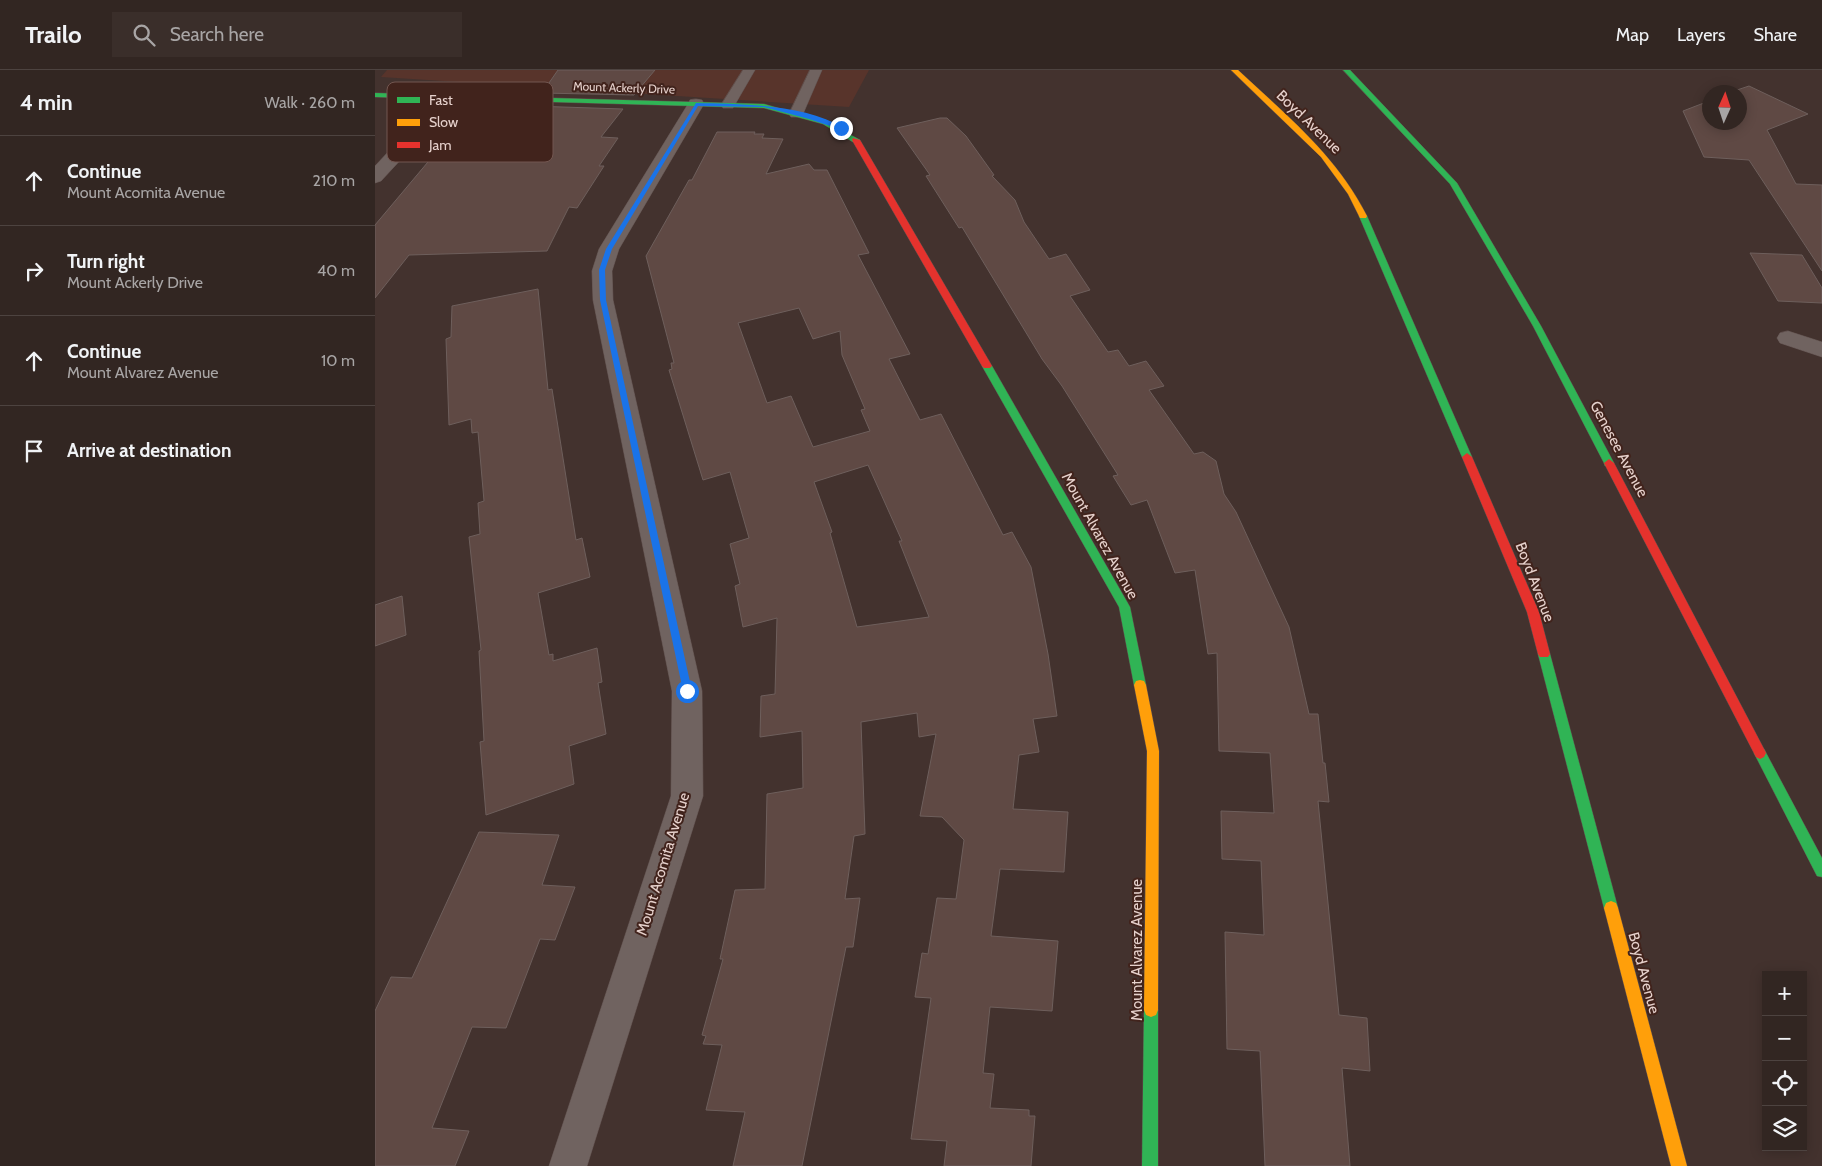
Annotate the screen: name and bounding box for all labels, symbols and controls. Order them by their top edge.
search box [112,12,462,57]
text: Trailo [25,20,82,49]
icon: search [130,21,158,49]
text: Search here [170,23,264,46]
text: Map [1616,24,1649,46]
text: Layers [1677,24,1726,46]
text: Share [1754,24,1797,46]
street label: Mount Ackerly Drive [573,78,675,97]
legend [387,82,553,162]
north arrow [1702,85,1747,130]
street label: Boyd Avenue [1273,86,1346,158]
text: 4 min [20,90,73,115]
text: Fast [429,91,453,109]
text: Walk · 260 m [265,93,355,112]
text: Slow [429,113,458,131]
route end [830,117,853,140]
text: Jam [428,136,451,154]
text: Continue [67,160,141,183]
icon: ahead [20,167,48,195]
text: 210 m [313,171,355,190]
text: Mount Acomita Avenue [67,183,225,202]
text: Turn right [67,250,145,273]
icon: right [20,257,48,285]
text: 40 m [317,261,355,280]
text: Mount Ackerly Drive [67,273,203,292]
text: Continue [67,340,141,363]
icon: ahead [20,347,48,375]
text: 10 m [321,351,355,370]
text: Mount Alvarez Avenue [67,363,219,382]
street label: Genesee Avenue [1586,398,1652,500]
icon: arrive [20,437,48,465]
text: Arrive at destination [67,439,231,462]
street label: Mount Alvarez Avenue [1058,469,1142,603]
street label: Boyd Avenue [1512,540,1559,625]
route start [676,680,699,703]
street label: Mount Acomita Avenue [633,790,693,938]
street label: Mount Alvarez Avenue [1128,879,1146,1021]
street label: Boyd Avenue [1624,930,1664,1016]
map controls [1762,971,1807,1151]
button: + [1762,971,1807,1016]
button: − [1762,1016,1807,1061]
button: locate [1762,1061,1807,1106]
button: layers [1762,1106,1807,1151]

